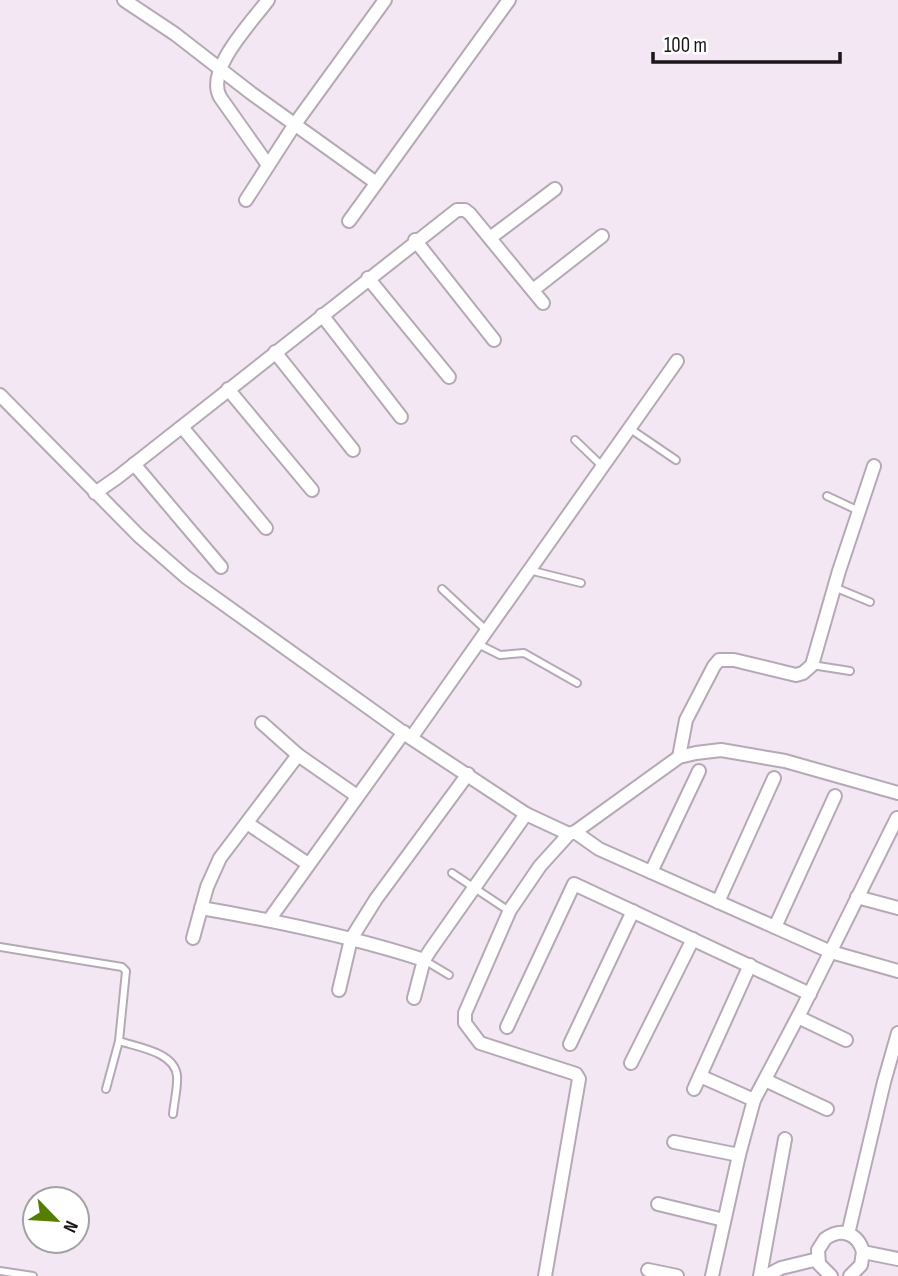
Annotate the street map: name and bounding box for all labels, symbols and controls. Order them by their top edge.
scale bar [653,21,840,65]
text: 100 m [664,33,707,58]
north arrow [21,1185,91,1255]
text: N [57,1217,83,1236]

